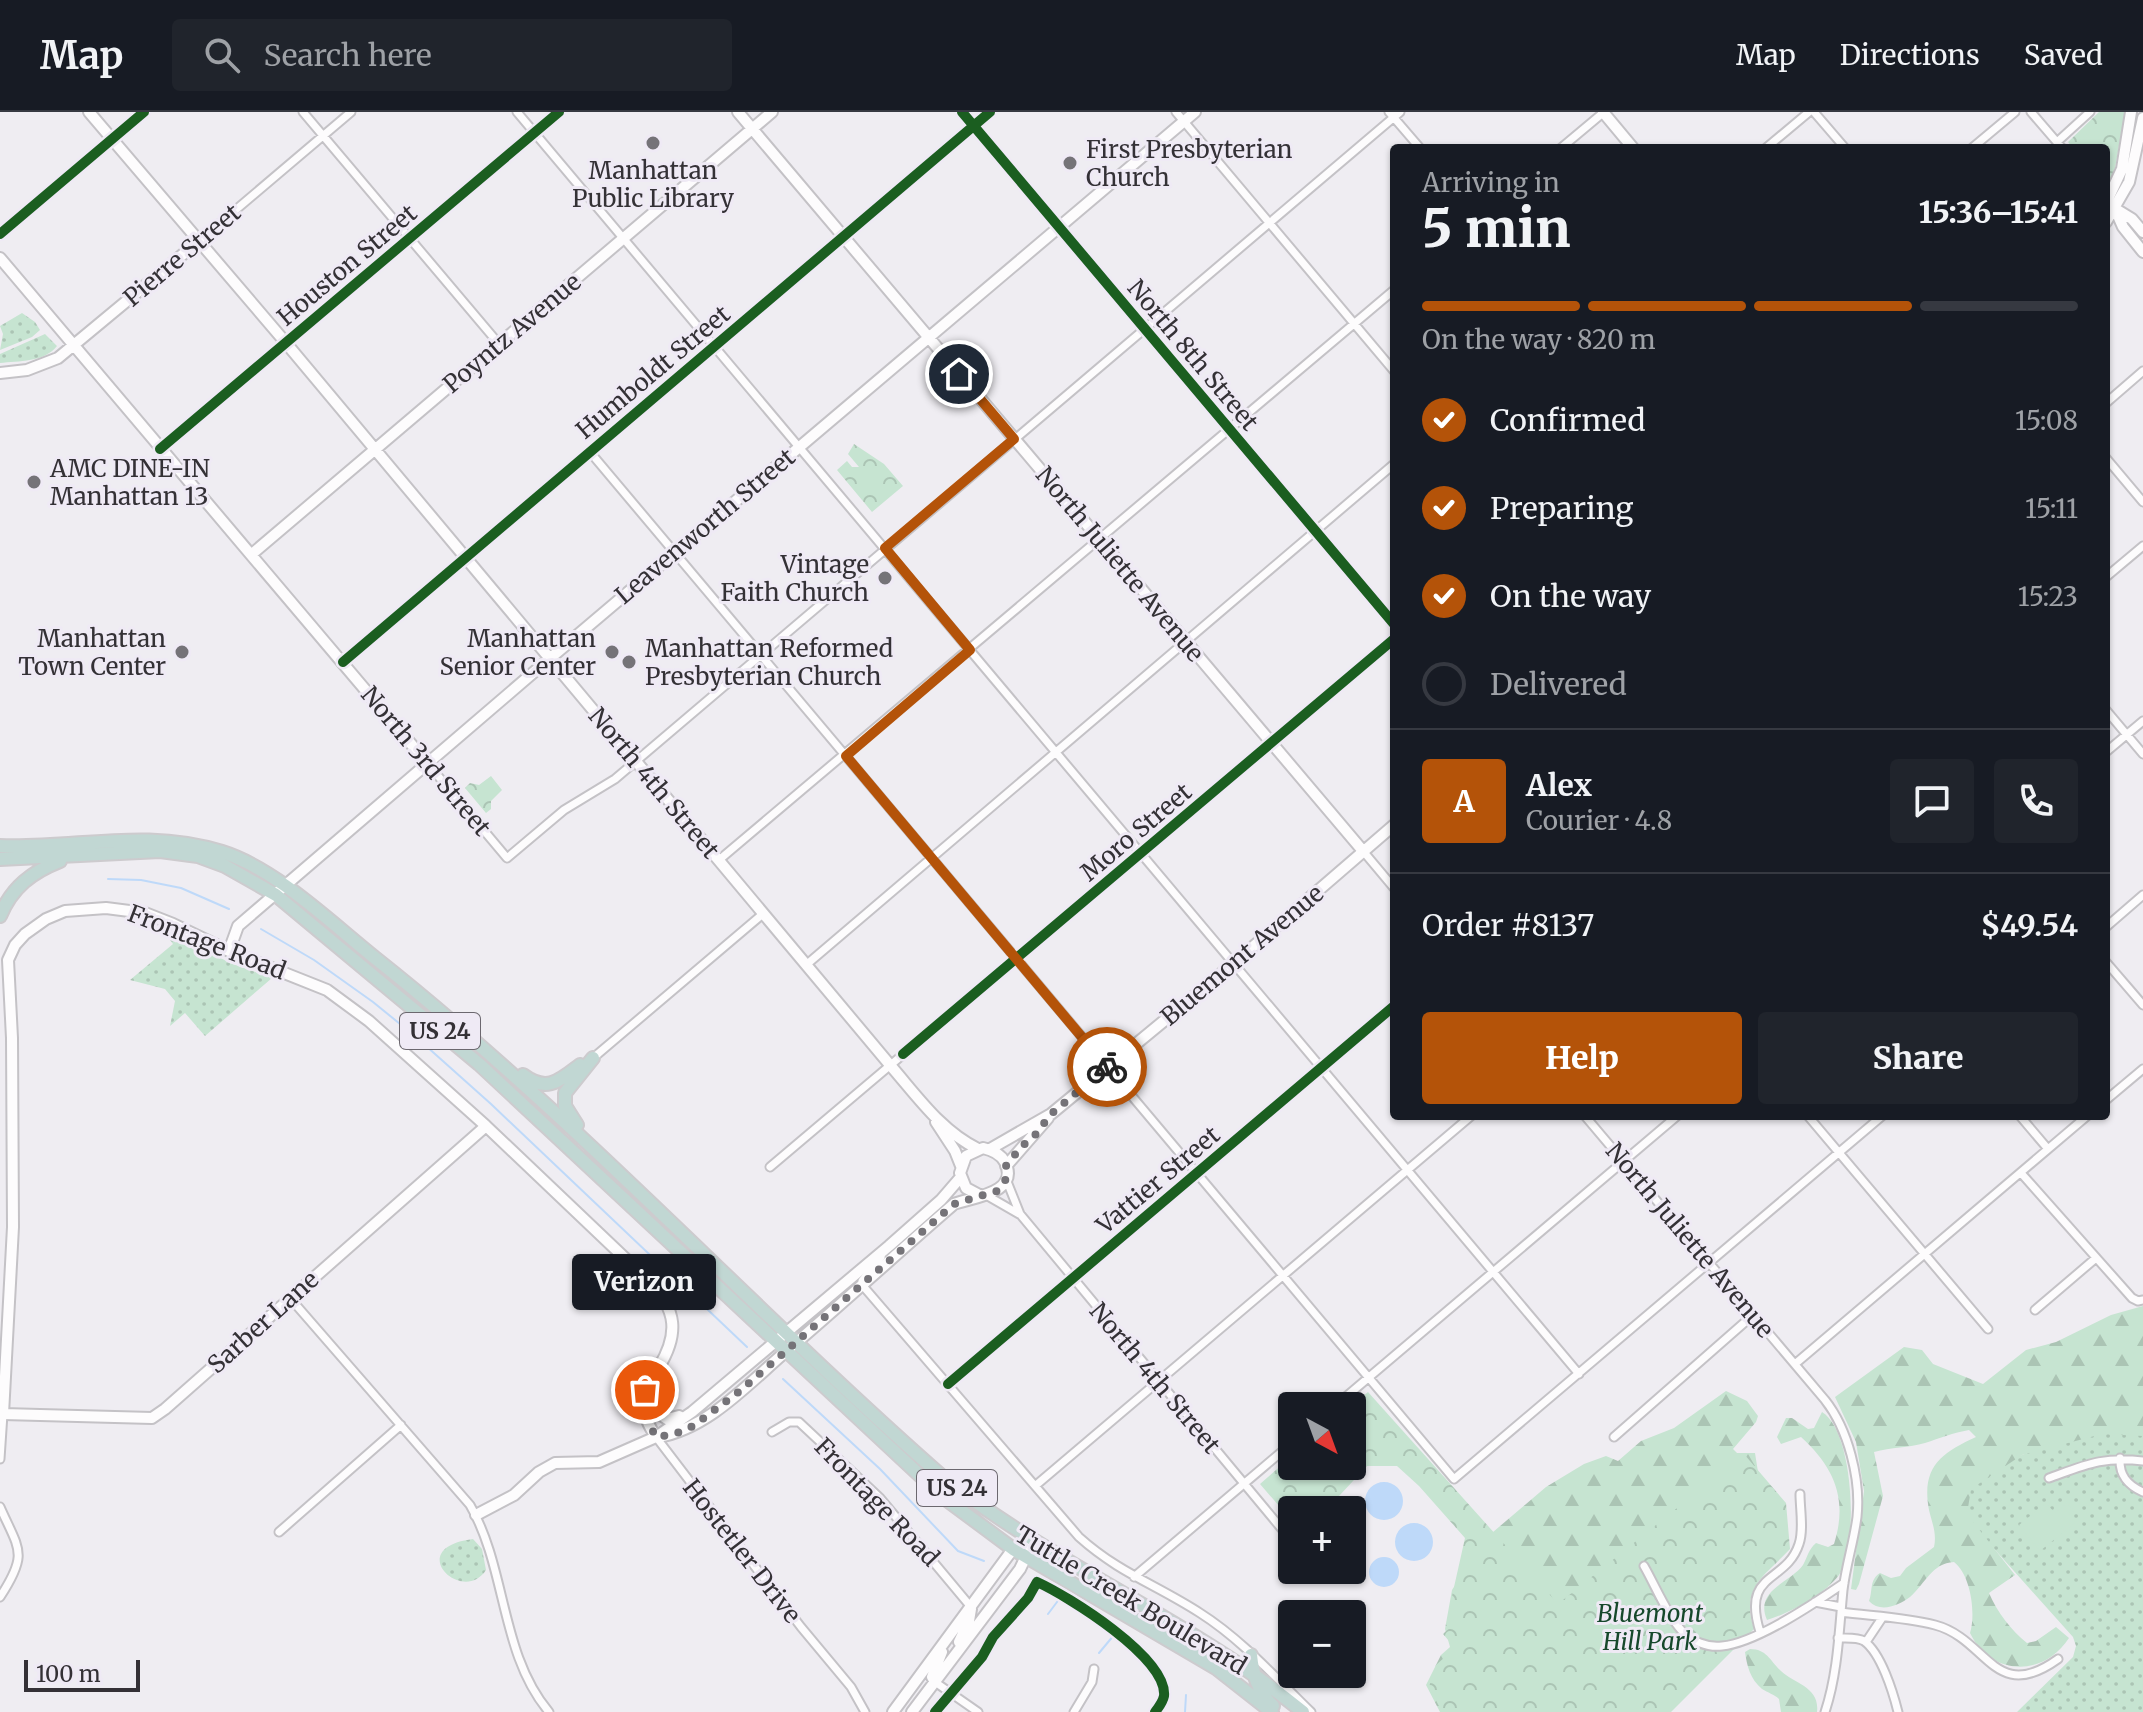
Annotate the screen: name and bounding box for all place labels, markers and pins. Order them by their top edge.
marker: Manhattan Public Library [644,134,662,152]
place label: First Presbyterian Church [1086,134,1293,193]
marker: First Presbyterian Church [1061,154,1079,172]
place label: Manhattan Public Library [572,155,734,214]
pin [925,340,993,408]
place label: AMC DINE-IN Manhattan 13 [49,453,210,512]
marker: AMC DINE-IN Manhattan 13 [25,473,43,491]
place label: Vintage Faith Church [721,549,869,608]
marker: Vintage Faith Church [876,569,894,587]
place label: Manhattan Town Center [18,623,166,682]
place label: Manhattan Senior Center [439,623,596,682]
place label: Manhattan Reformed Presbyterian Church [645,633,893,692]
marker: Manhattan Town Center [173,643,191,661]
marker: Manhattan Senior Center [603,643,621,661]
marker: Manhattan Reformed Presbyterian Church [620,653,638,671]
callout: Verizon [573,1254,717,1310]
pin [611,1356,679,1424]

